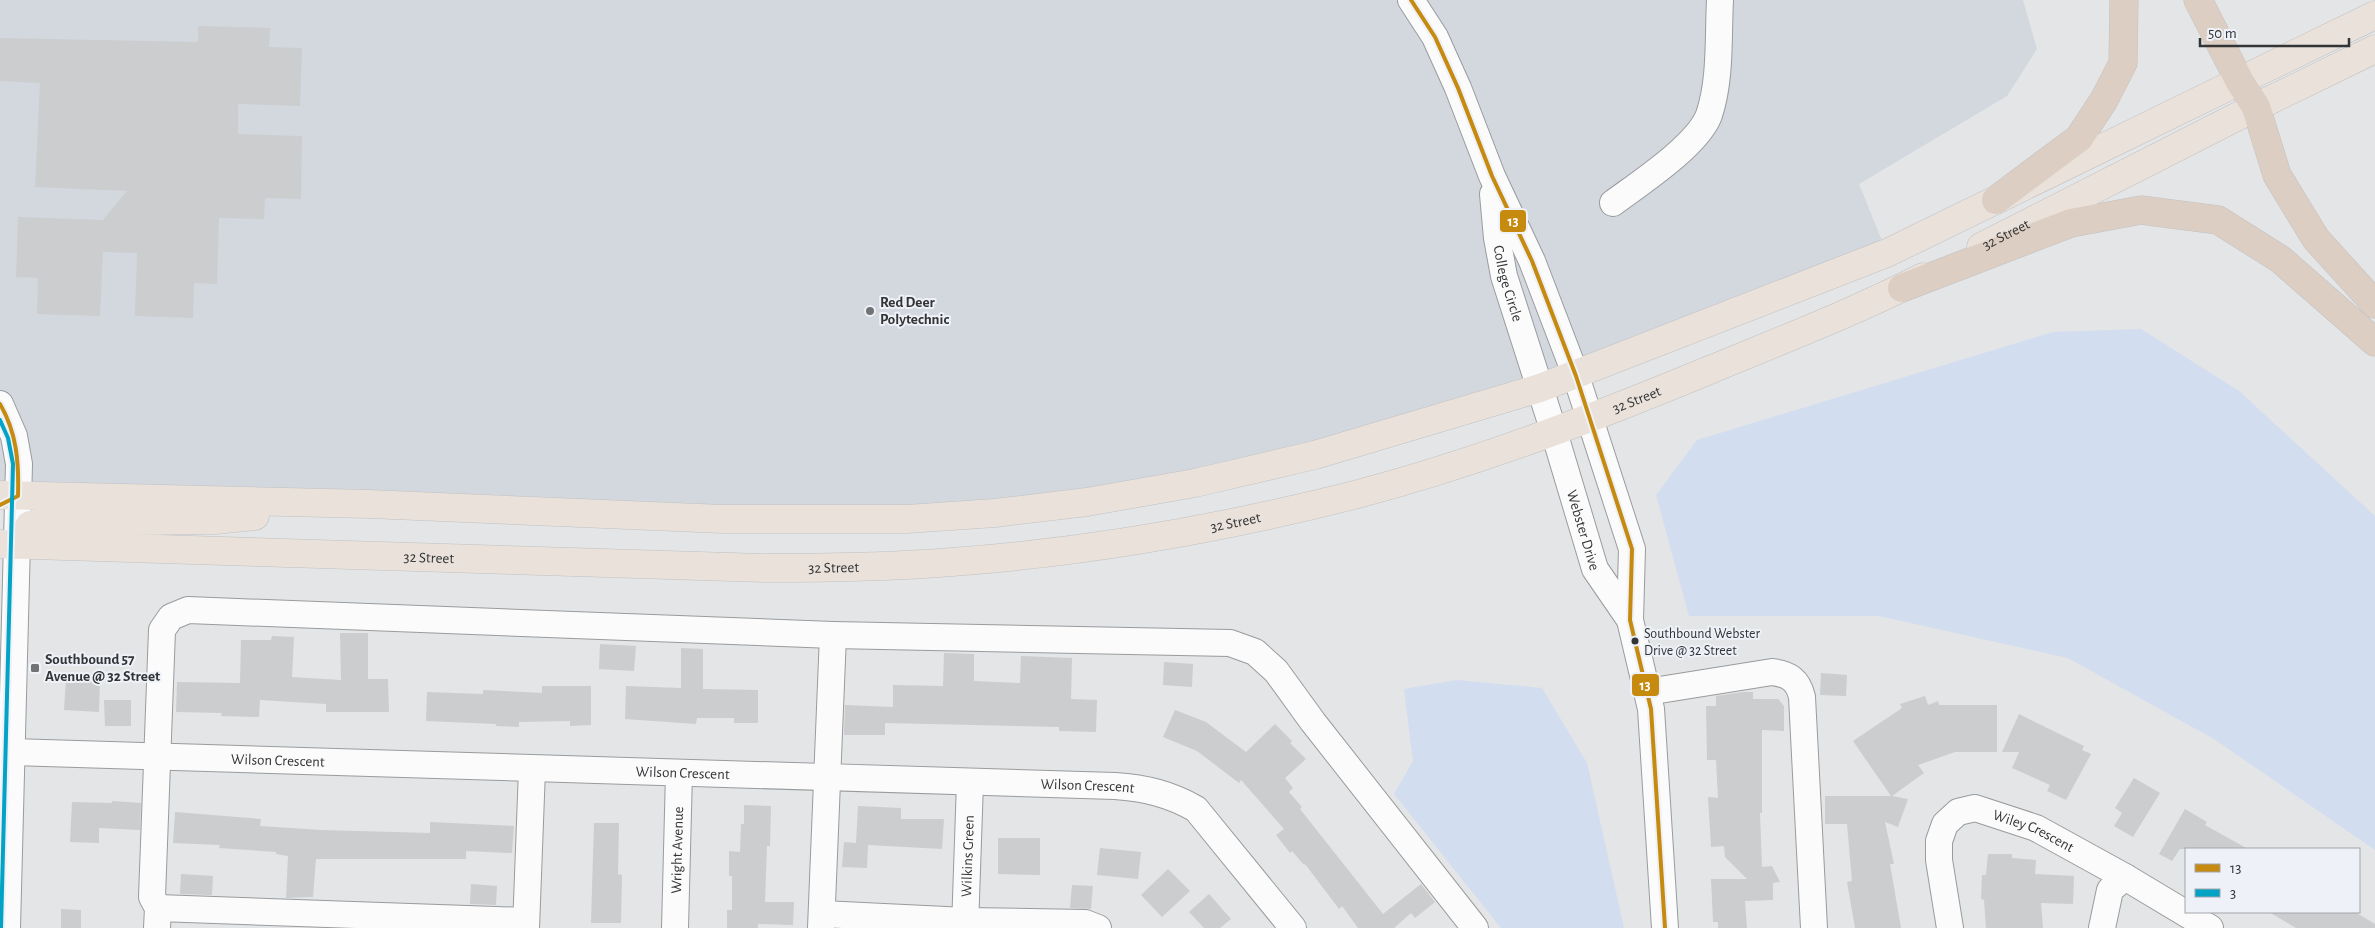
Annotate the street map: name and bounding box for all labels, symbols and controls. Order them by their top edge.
scale bar [2200,15,2349,47]
text: 50 m [2208,26,2237,41]
line badge: 13 [1499,209,1527,233]
text: 13 [1507,215,1519,229]
street label: 32 Street [1980,216,2032,253]
street label: College Circle [1491,244,1525,324]
place label: Red Deer Polytechnic [880,295,949,327]
marker: Red Deer Polytechnic [864,305,876,317]
street label: 32 Street [1610,384,1663,416]
street label: Webster Drive [1564,488,1602,572]
street label: 32 Street [1209,510,1262,535]
street label: 32 Street [403,550,455,566]
street label: 32 Street [808,560,859,576]
place label: Southbound Webster Drive @ 32 Street [1644,627,1760,658]
marker: Southbound Webster Drive @ 32 Street [1630,636,1640,646]
place label: Southbound 57 Avenue @ 32 Street [45,652,160,684]
marker: Southbound 57 Avenue @ 32 Street [29,662,41,674]
line badge: 13 [1631,673,1660,697]
text: 13 [1639,679,1651,693]
street label: Wilson Crescent [231,752,325,770]
street label: Wilson Crescent [636,764,730,782]
street label: Wilson Crescent [1040,777,1136,796]
street label: Wright Avenue [669,806,686,894]
street label: Wiley Crescent [1991,807,2076,855]
street label: Wilkins Green [959,815,977,897]
legend [2185,848,2360,913]
text: 13 [2230,861,2241,876]
text: 3 [2230,886,2236,901]

